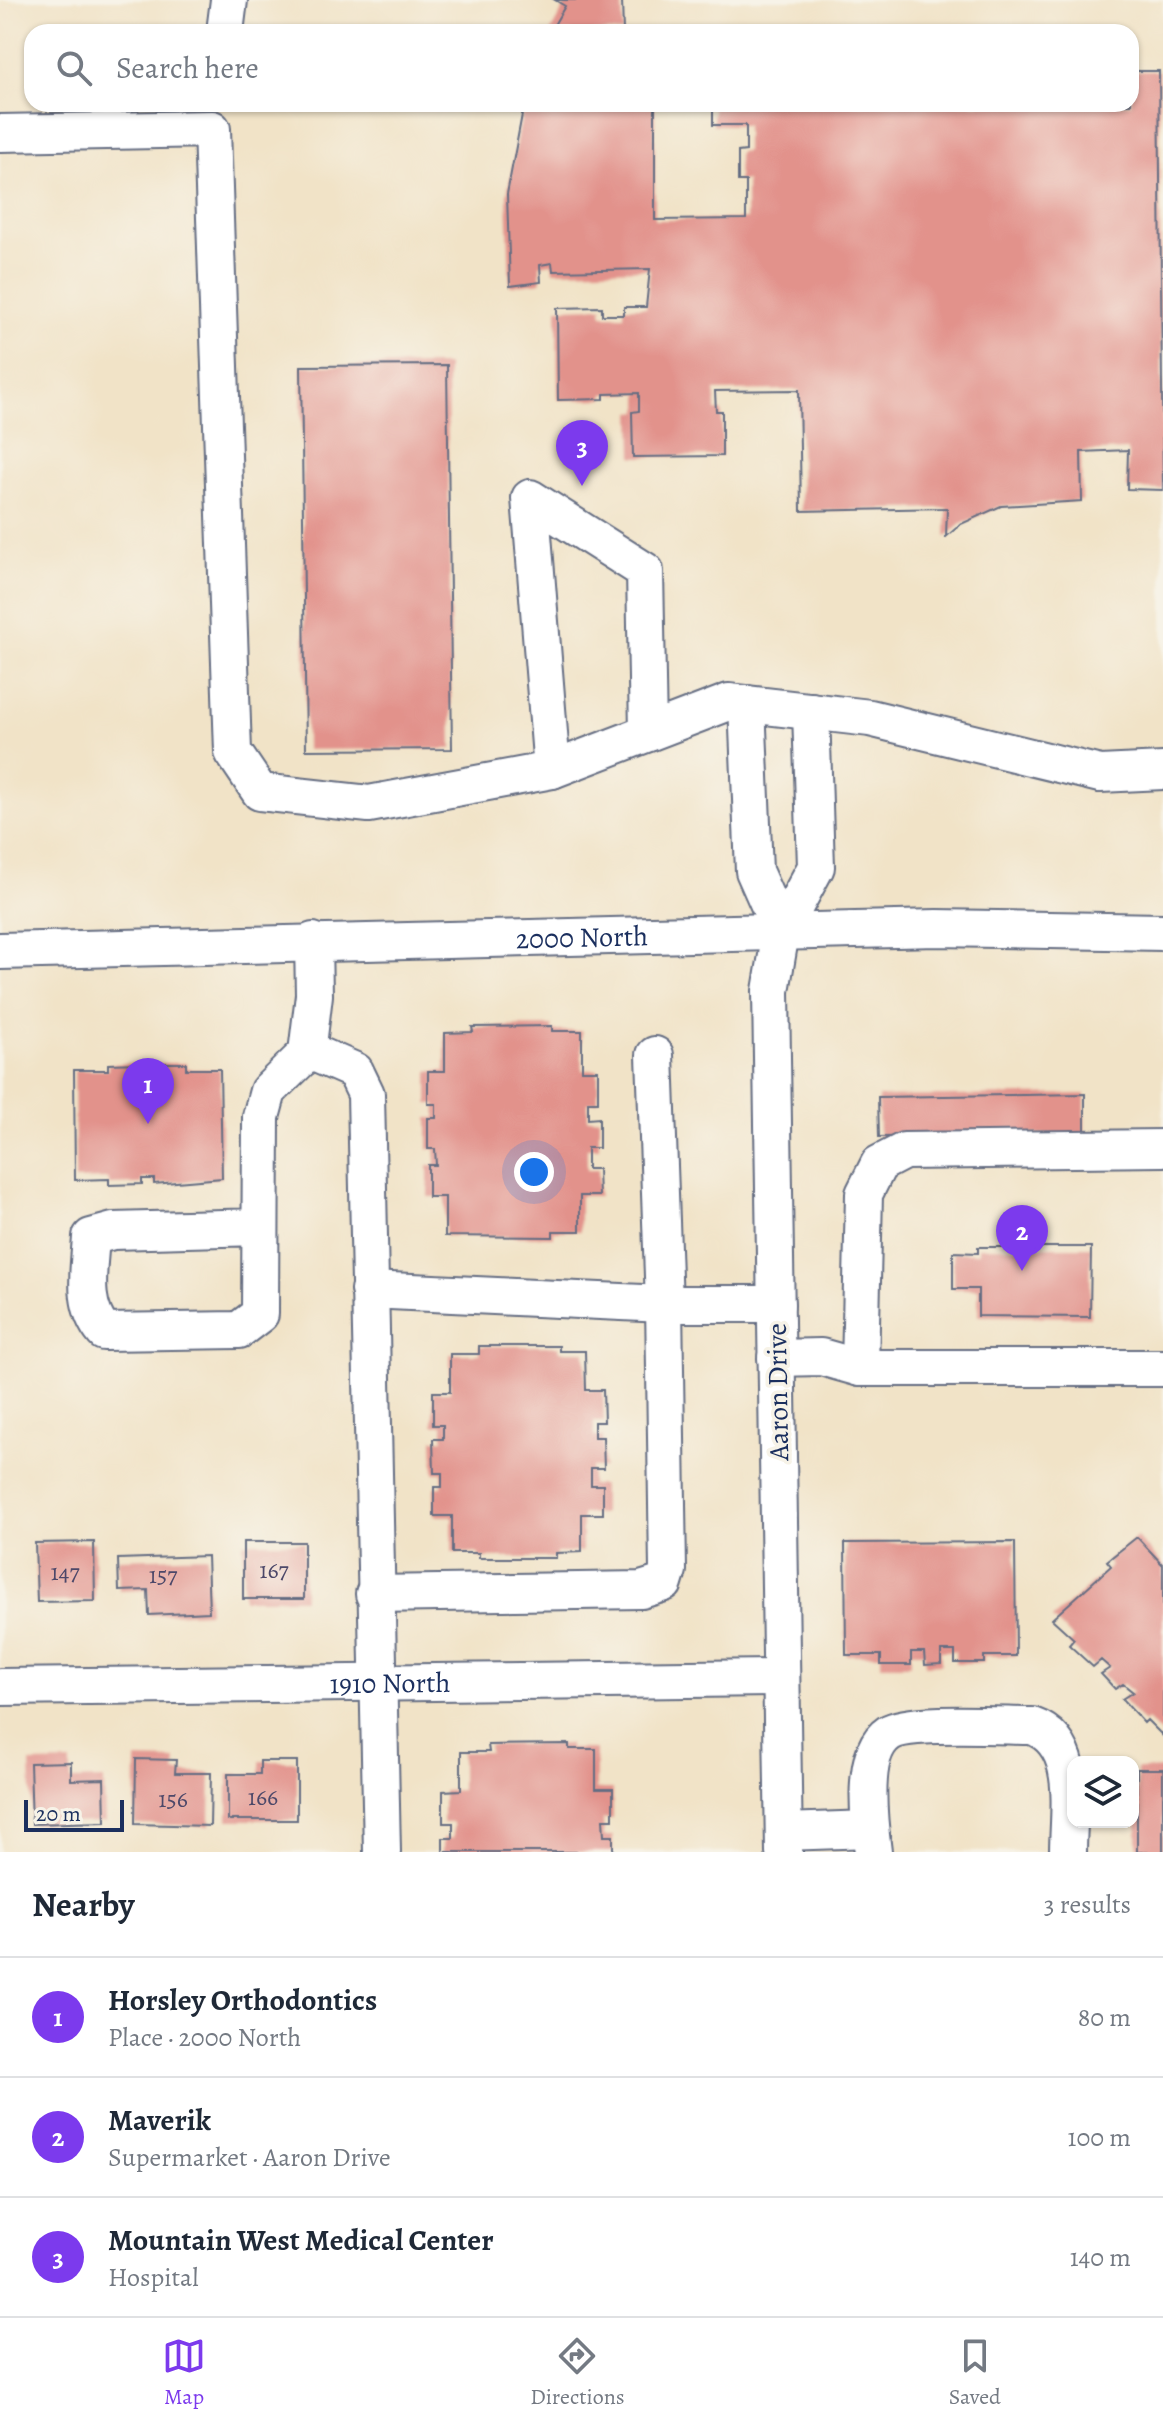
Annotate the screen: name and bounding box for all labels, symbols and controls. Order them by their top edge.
search box [24,24,1139,112]
icon: search [52,46,96,90]
text: Search here [116,48,259,88]
pin: 3 [556,420,608,486]
street label: 2000 North [515,917,648,958]
pin: 1 [122,1058,174,1124]
your location [514,1152,554,1192]
pin: 2 [996,1205,1048,1271]
street label: Aaron Drive [758,1323,798,1462]
house number: 167 [259,1554,290,1586]
house number: 147 [50,1556,80,1588]
house number: 157 [149,1559,178,1591]
street label: 1910 North [329,1664,451,1703]
map controls [1067,1756,1139,1828]
button: layers [1067,1756,1139,1828]
house number: 166 [248,1781,278,1813]
house number: 156 [158,1783,188,1815]
scale bar [24,1796,124,1832]
text: 20 m [36,1799,81,1829]
text: Nearby [32,1881,135,1928]
text: 3 results [1044,1887,1131,1922]
text: Horsley Orthodontics [108,1980,377,2020]
text: 1 [53,2000,63,2035]
text: 80 m [1078,2000,1131,2035]
text: Place · 2000 North [108,2020,301,2055]
text: Maverik [108,2100,211,2140]
text: 2 [52,2120,64,2155]
text: 100 m [1068,2120,1131,2155]
text: Supermarket · Aaron Drive [108,2140,391,2175]
text: Mountain West Medical Center [108,2220,493,2260]
text: 3 [52,2240,64,2275]
text: 140 m [1070,2240,1131,2275]
text: Hospital [108,2260,199,2295]
tab: Map [162,2334,206,2412]
tab: Directions [530,2334,625,2412]
tab: Saved [949,2334,1001,2412]

